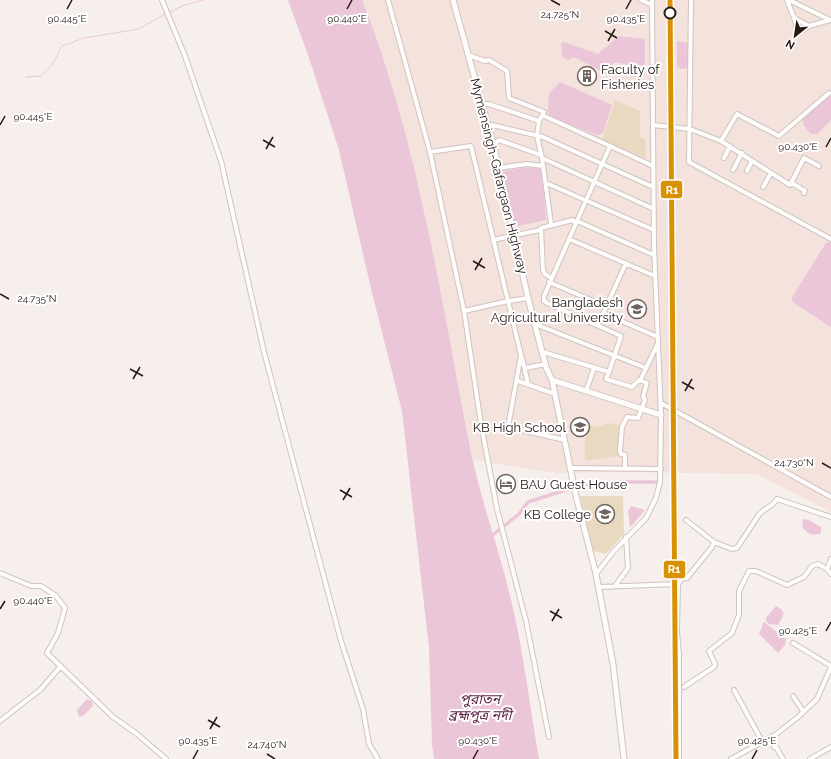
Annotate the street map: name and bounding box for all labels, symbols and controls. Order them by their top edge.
unlabelled marker [663,6,677,20]
text: 24.725°N [541,9,579,20]
text: 90.445°E [48,13,87,24]
text: 90.440°E [327,13,367,24]
text: 90.435°E [607,13,645,24]
north arrow [775,16,815,56]
text: N [783,36,797,52]
place label: Faculty of Fisheries [601,62,660,92]
building icon: Faculty of Fisheries [576,65,598,87]
street label: Mymensingh-Gafargaon Highway [467,76,531,276]
text: 90.445°E [14,111,53,122]
text: 90.430°E [778,141,818,152]
line badge: R1 [660,180,683,199]
text: R1 [666,184,679,197]
text: 24.735°N [18,293,56,304]
place label: Bangladesh Agricultural University [491,295,623,325]
school or university icon: Bangladesh Agricultural University [626,298,648,320]
school or university icon: KB High School [569,416,591,438]
place label: KB High School [473,420,566,435]
text: 24.730°N [774,457,814,468]
hotel icon: BAU Guest House [495,473,517,495]
place label: BAU Guest House [520,477,628,492]
school or university icon: KB College [594,503,616,525]
place label: KB College [524,507,591,522]
line badge: R1 [663,560,686,579]
text: R1 [668,563,681,576]
text: 90.440°E [13,595,53,606]
text: 90.425°E [779,625,817,636]
water label: পুরাতন ব্রহ্মপুত্র নদী [448,691,515,724]
text: 90.435°E [179,735,217,746]
text: 90.430°E [458,735,498,746]
text: 90.425°E [738,735,776,746]
text: 24.740°N [248,739,286,750]

